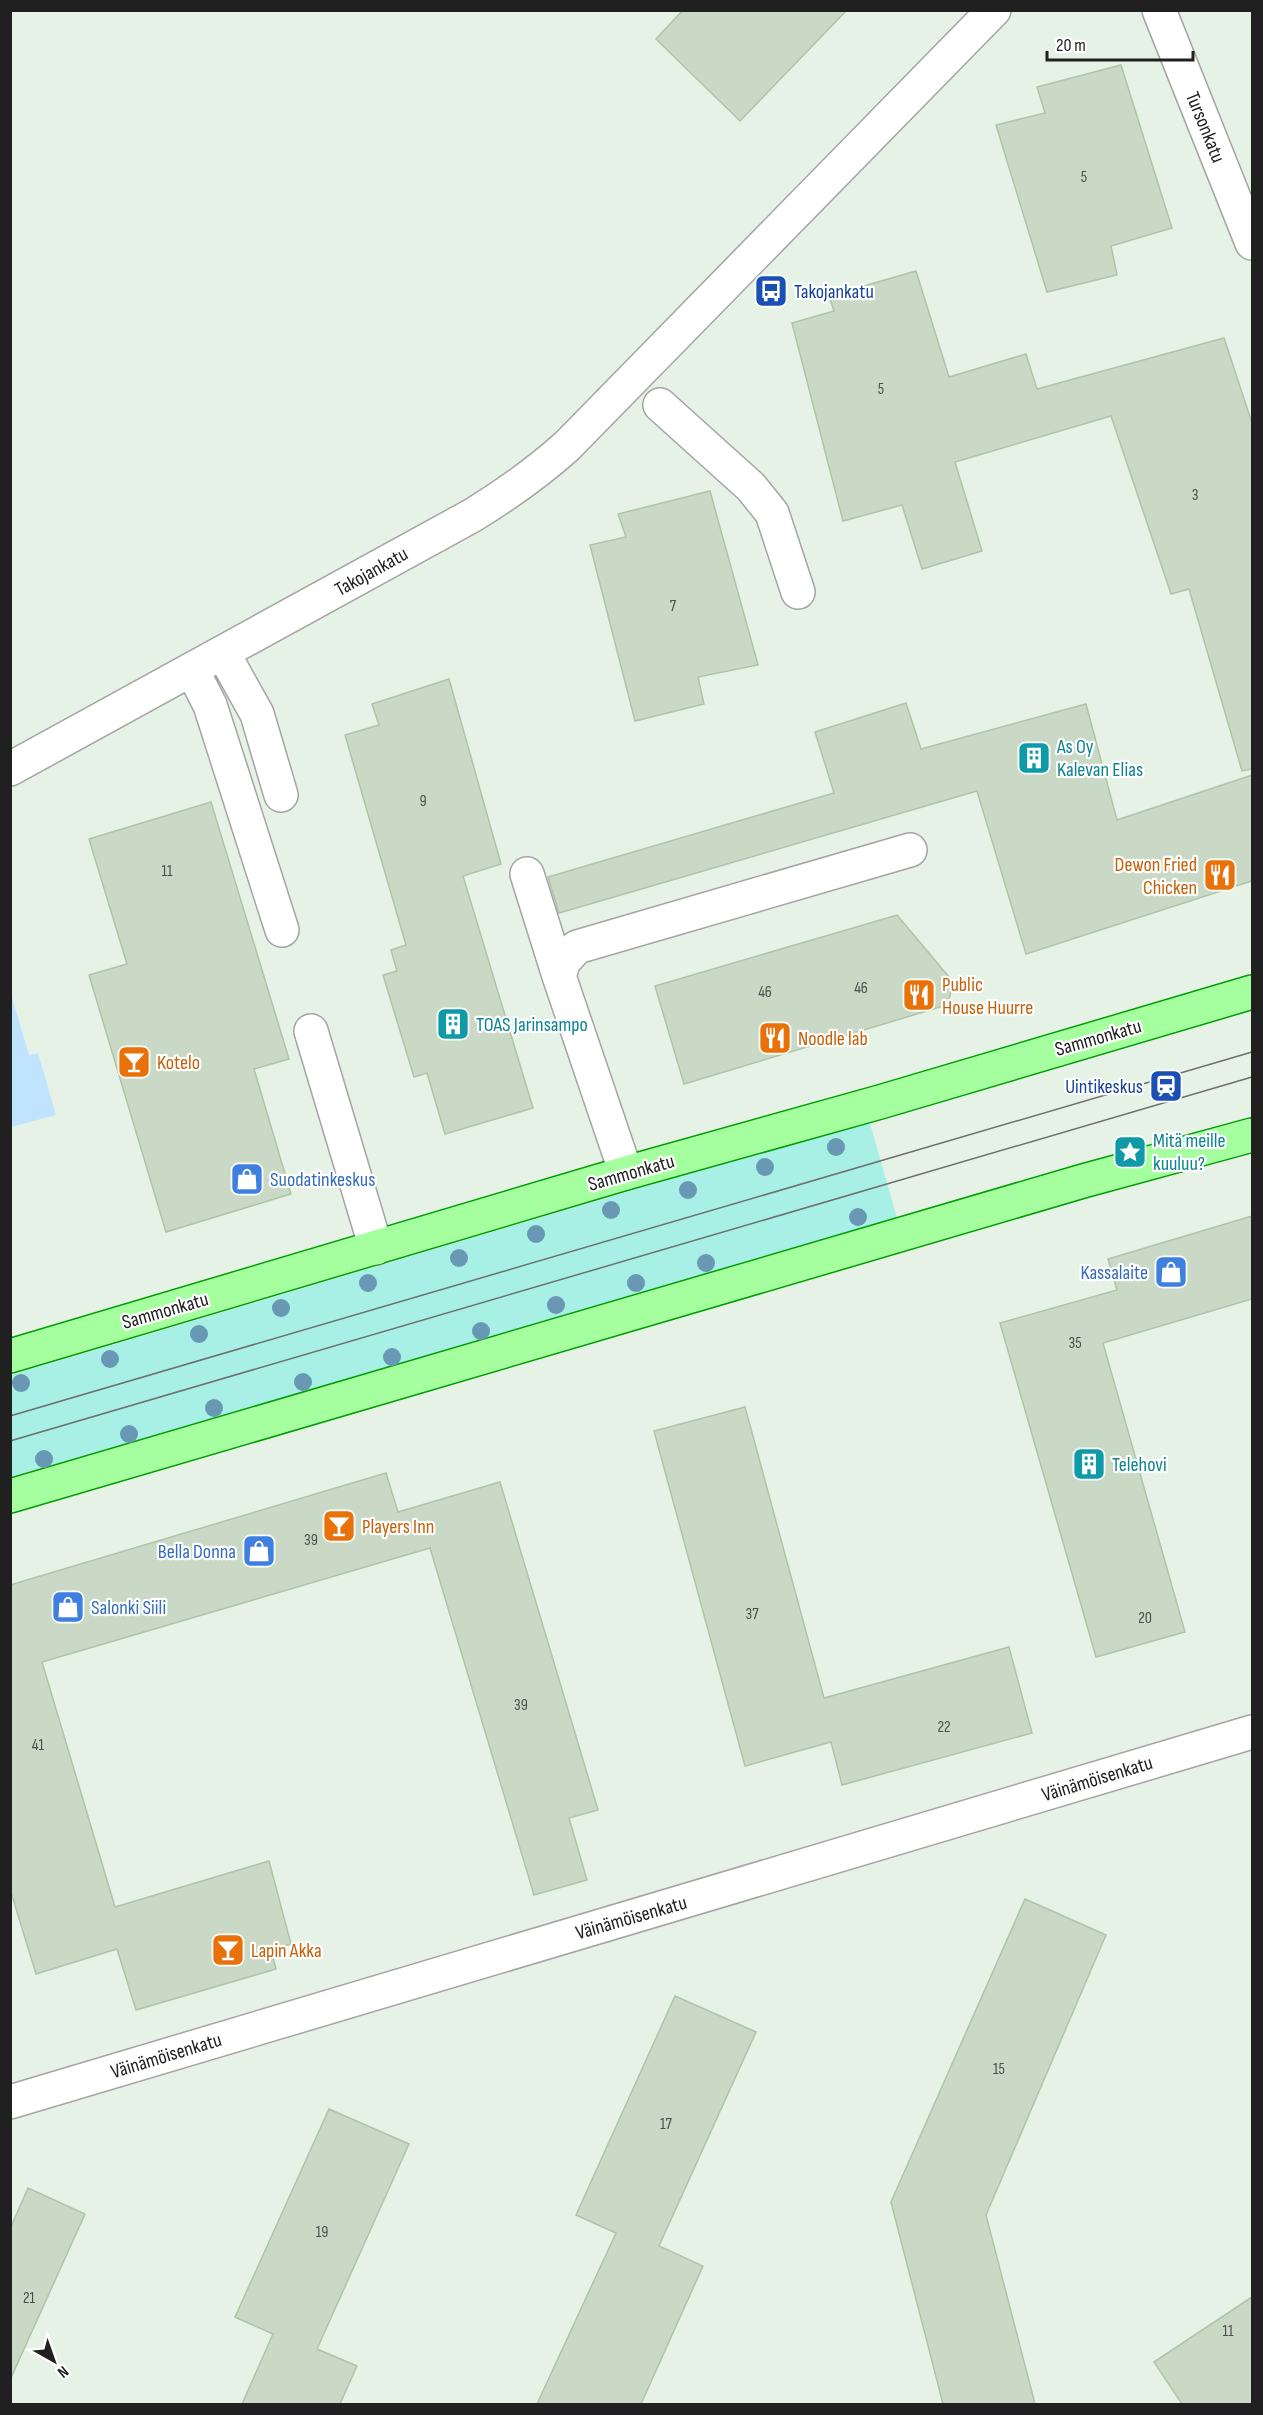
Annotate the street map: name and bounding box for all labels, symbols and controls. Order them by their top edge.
scale bar [1047,24,1192,62]
text: 20 m [1056,35,1086,56]
street label: Tursonkatu [1180,88,1230,166]
house number: 5 [1081,168,1087,187]
bus stop icon: Takojankatu [753,273,789,309]
place label: Takojankatu [794,280,874,304]
house number: 5 [878,380,884,399]
house number: 3 [1192,486,1198,505]
street label: Takojankatu [331,542,412,602]
house number: 7 [670,597,677,616]
place label: As Oy Kalevan Elias [1056,735,1143,782]
building icon: As Oy Kalevan Elias [1016,740,1052,776]
house number: 9 [419,792,427,811]
place label: Dewon Fried Chicken [1115,853,1197,900]
restaurant icon: Dewon Fried Chicken [1202,857,1238,893]
house number: 11 [161,862,173,881]
place label: Public House Huurre [942,973,1033,1020]
restaurant icon: Public House Huurre [901,977,937,1013]
house number: 46 [854,979,868,998]
house number: 46 [758,983,772,1002]
building icon: TOAS Jarinsampo [435,1006,471,1042]
place label: TOAS Jarinsampo [476,1013,588,1037]
street label: Sammonkatu [1052,1014,1144,1062]
restaurant icon: Noodle lab [757,1020,793,1056]
place label: Noodle lab [798,1027,868,1051]
bar icon: Kotelo [116,1044,152,1080]
place label: Kotelo [157,1051,200,1075]
station icon: Uintikeskus [1148,1068,1184,1104]
place label: Uintikeskus [1065,1075,1143,1099]
place label: Mitä meille kuuluu? [1153,1129,1226,1176]
place icon: Mitä meille kuuluu? [1112,1134,1148,1170]
street label: Sammonkatu [585,1149,677,1197]
shop icon: Suodatinkeskus [229,1161,265,1197]
place label: Suodatinkeskus [270,1168,375,1192]
shop icon: Kassalaite [1153,1254,1189,1290]
place label: Kassalaite [1080,1261,1148,1285]
street label: Sammonkatu [119,1287,211,1335]
house number: 35 [1068,1334,1082,1353]
building icon: Telehovi [1071,1446,1107,1482]
place label: Telehovi [1112,1453,1167,1477]
bar icon: Players Inn [321,1508,357,1544]
place label: Players Inn [362,1515,434,1539]
house number: 39 [304,1531,318,1550]
shop icon: Bella Donna [241,1533,277,1569]
place label: Bella Donna [158,1540,236,1564]
shop icon: Salonki Siili [50,1589,86,1625]
place label: Salonki Siili [91,1596,166,1620]
house number: 37 [745,1605,759,1624]
house number: 20 [1138,1609,1152,1628]
house number: 39 [514,1696,528,1715]
house number: 22 [937,1718,951,1737]
house number: 41 [32,1736,45,1755]
street label: Väinämöisenkatu [1039,1751,1156,1807]
street label: Väinämöisenkatu [573,1891,690,1945]
bar icon: Lapin Akka [210,1932,246,1968]
place label: Lapin Akka [251,1939,322,1963]
street label: Väinämöisenkatu [108,2028,225,2084]
house number: 15 [993,2060,1005,2079]
house number: 17 [660,2115,673,2134]
house number: 19 [316,2223,328,2242]
house number: 21 [23,2289,36,2308]
house number: 11 [1222,2322,1234,2341]
north arrow [24,2331,84,2391]
text: N [53,2361,72,2381]

